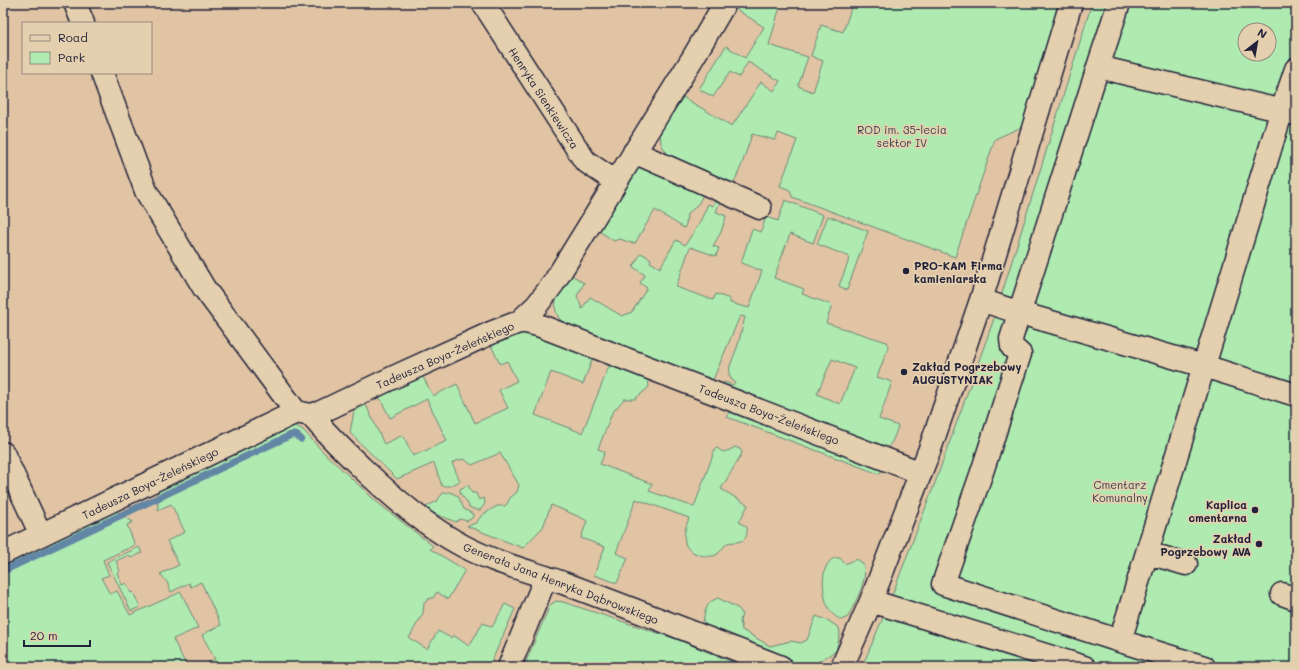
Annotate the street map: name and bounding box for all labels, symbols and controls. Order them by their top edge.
legend [22,22,152,74]
north arrow [1237,22,1277,62]
text: N [1255,24,1270,42]
text: Road [58,29,88,45]
street label: Henryka Sienkiewicza [506,44,583,152]
text: Park [58,49,85,65]
park label: ROD im. 35-lecia sektor IV [857,122,947,150]
place label: PRO-KAM Firma kamieniarska [914,258,1003,286]
marker: PRO-KAM Firma kamieniarska [901,266,911,276]
street label: Tadeusza Boya-Żeleńskiego [374,318,517,392]
place label: Zakład Pogrzebowy AUGUSTYNIAK [912,359,1022,387]
marker: Zakład Pogrzebowy AUGUSTYNIAK [899,367,909,377]
street label: Tadeusza Boya-Żeleńskiego [697,380,842,448]
street label: Tadeusza Boya-Żeleńskiego [80,443,221,522]
park label: Cmentarz Komunalny [1092,477,1148,505]
place label: Kaplica cmentarna [1188,497,1247,525]
marker: Kaplica cmentarna [1250,505,1260,515]
place label: Zakład Pogrzebowy AVA [1160,531,1251,559]
street label: Generała Jana Henryka Dąbrowskiego [461,539,661,627]
marker: Zakład Pogrzebowy AVA [1254,539,1264,549]
scale bar [24,622,90,648]
text: 20 m [30,627,58,643]

